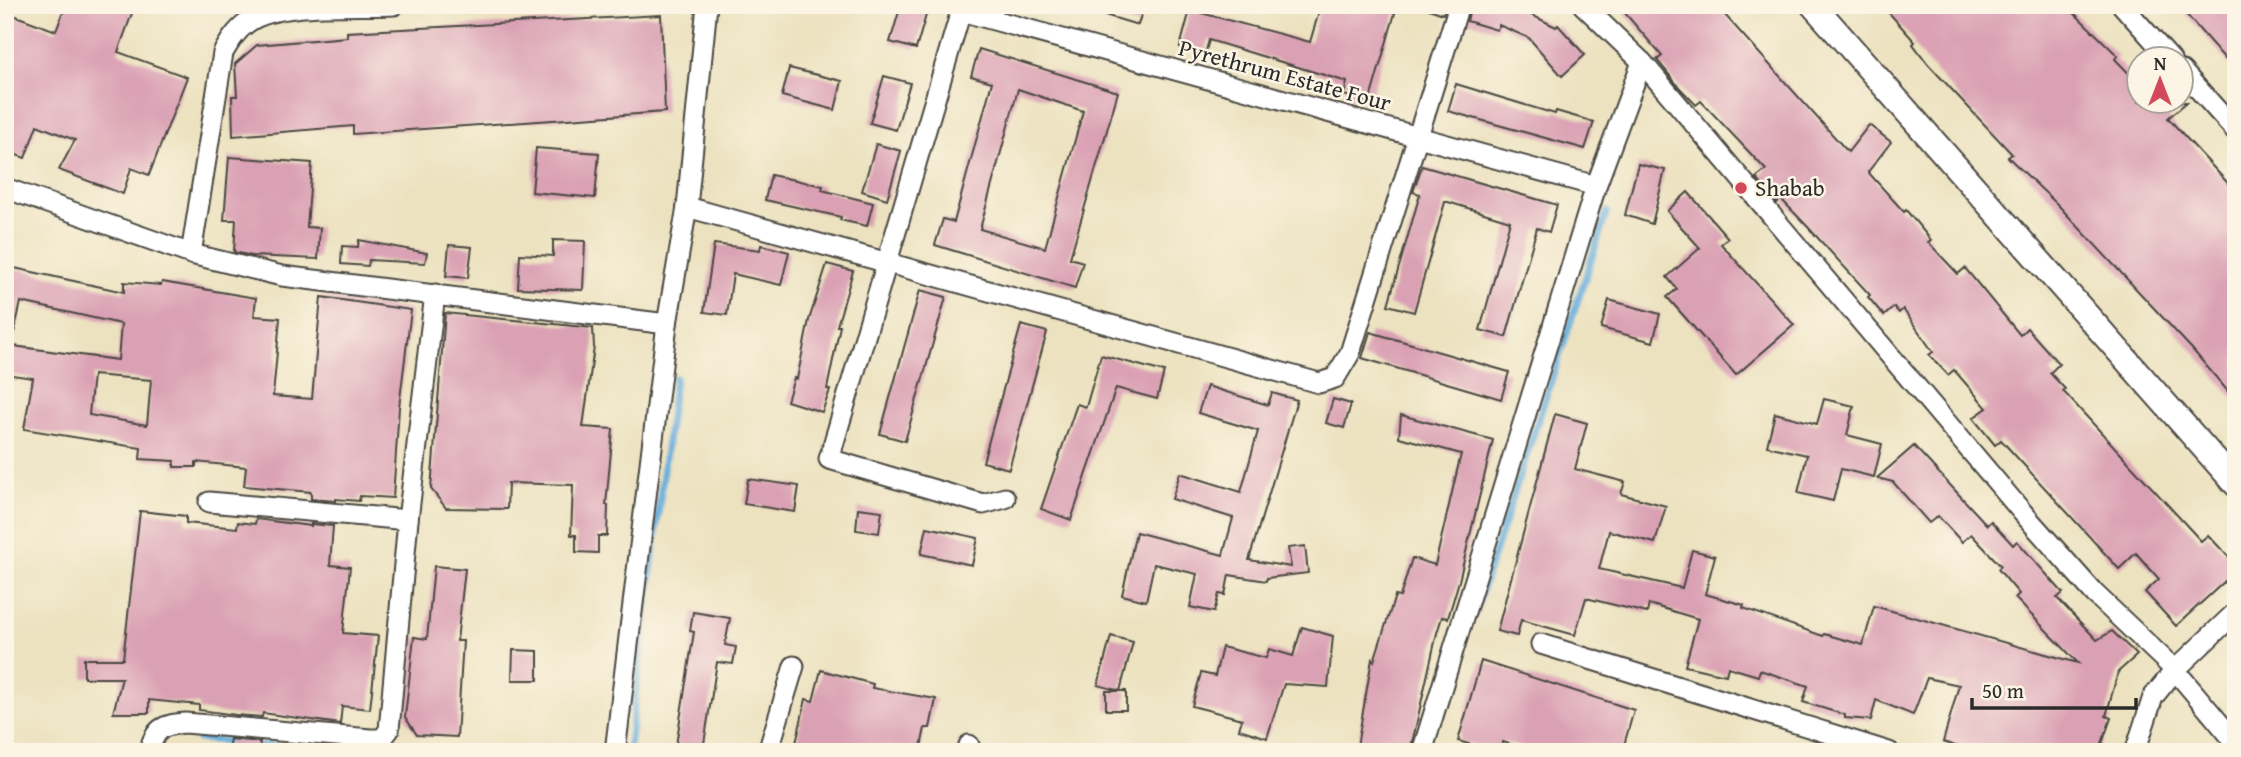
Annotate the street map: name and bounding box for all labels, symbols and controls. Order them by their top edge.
street label: Pyrethrum Estate Four [1175,30,1395,119]
north arrow [2126,46,2196,116]
text: N [2154,49,2167,77]
place label: Shabab [1755,171,1825,204]
marker: Shabab [1733,180,1749,196]
scale bar [1972,666,2136,710]
text: 50 m [1982,675,2024,706]

